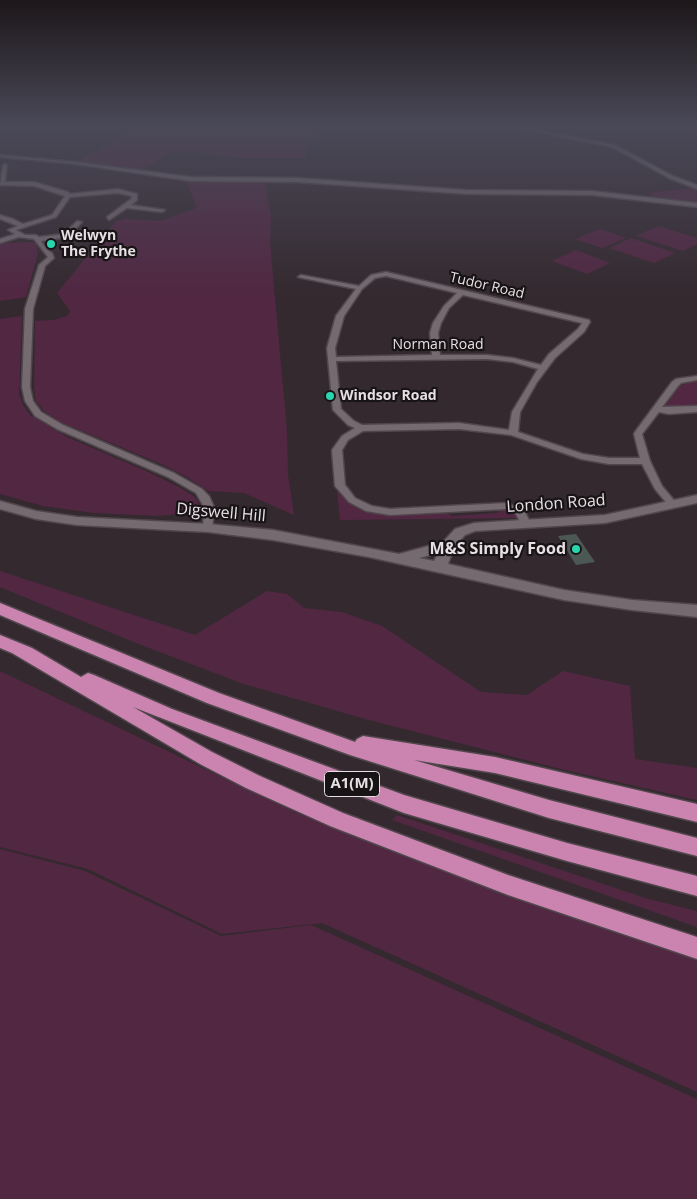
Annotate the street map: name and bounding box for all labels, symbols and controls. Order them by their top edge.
place label: Welwyn The Frythe [61,228,136,260]
marker: Welwyn The Frythe [45,238,57,250]
street label: Tudor Road [448,269,526,303]
street label: Norman Road [392,337,484,353]
place label: Windsor Road [340,388,437,404]
marker: Windsor Road [324,390,336,402]
street label: London Road [506,491,606,517]
street label: Digswell Hill [176,500,266,526]
place label: M&S Simply Food [430,539,566,559]
marker: M&S Simply Food [570,543,582,555]
road number: A1(M) [324,772,380,796]

